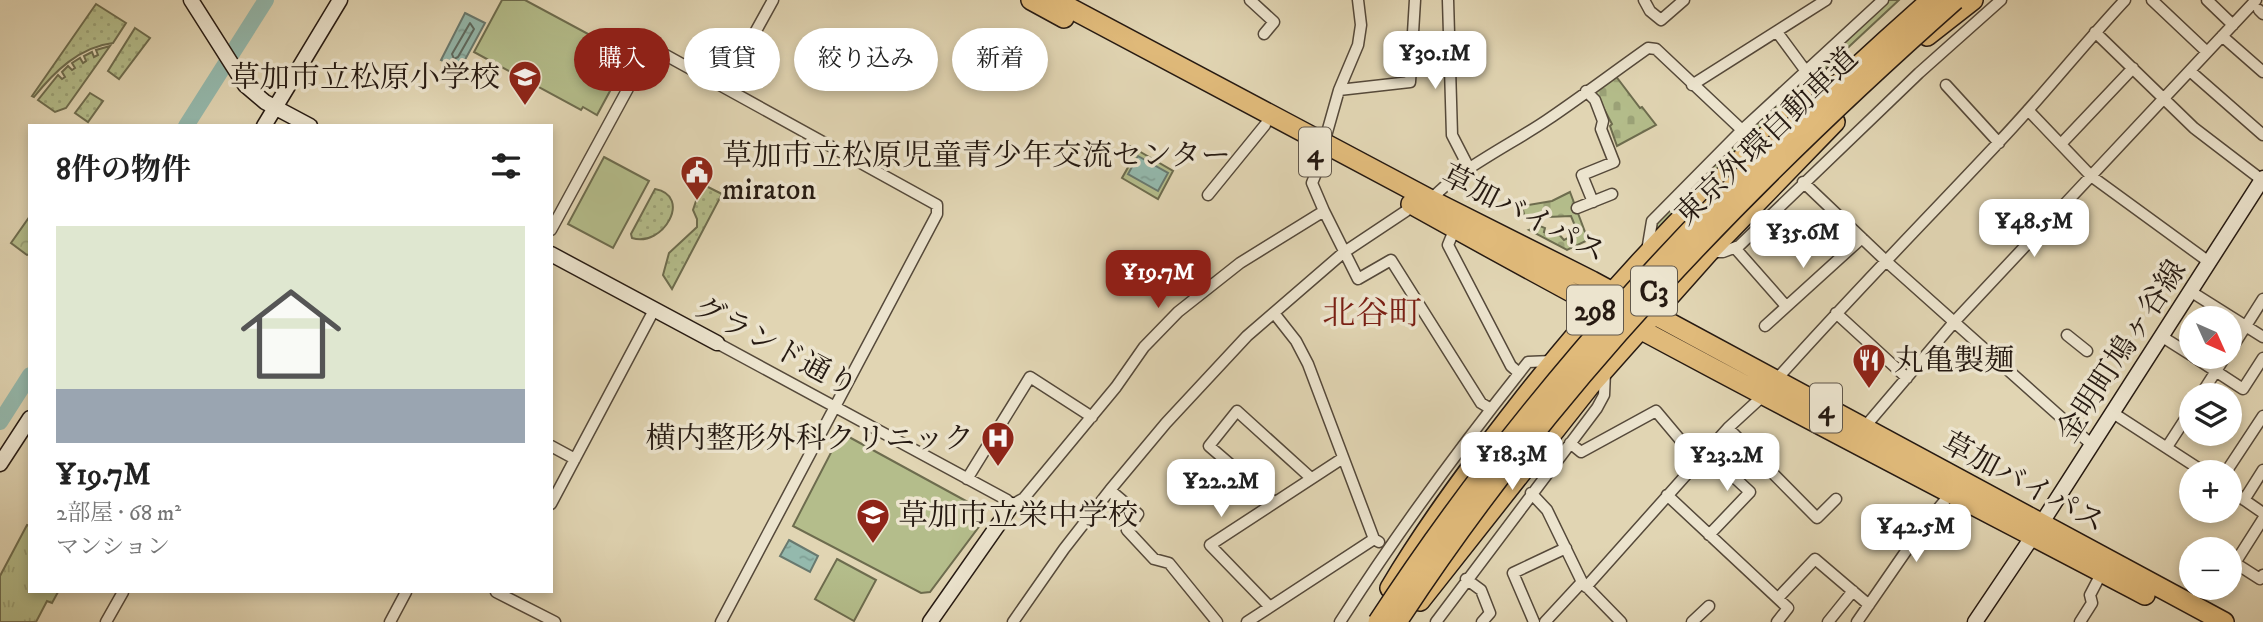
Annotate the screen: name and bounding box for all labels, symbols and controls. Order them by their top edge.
chip: 購入 [574,28,670,91]
chip: 賃貸 [684,28,780,91]
chip: 絞り込み [794,28,938,91]
chip: 新着 [952,28,1048,91]
pin: ¥30.1M [1378,32,1492,91]
text: ¥30.1M [1399,39,1471,68]
street label: 東京外環自動車道 [1668,40,1866,234]
school or university icon: 草加市立松原小学校 [506,58,544,107]
place label: 草加市立松原小学校 [230,60,500,97]
road number: 4 [1299,128,1331,176]
place label: 草加市立松原児童青少年交流センター miraton [722,138,1231,209]
icon: filters [487,147,525,185]
text: 8件の物件 [56,152,191,189]
public building icon: 草加市立松原児童青少年交流センター miraton [678,153,716,202]
street label: 草加バイパス [1435,157,1612,272]
pin: ¥48.5M [1977,200,2091,259]
text: ¥48.5M [1995,207,2073,236]
pin: ¥35.6M [1746,210,1860,270]
text: ¥35.6M [1766,218,1840,247]
pin: ¥19.7M [1101,250,1215,310]
street label: 金明町鳩ヶ谷線 [2050,254,2195,450]
text: ¥19.7M [1122,258,1194,287]
road number: C3 [1631,266,1677,316]
icon: home [228,271,354,397]
road number: 298 [1567,286,1623,334]
street label: グランド通り [687,289,863,406]
district label: 北谷町 [1323,294,1422,335]
north arrow [2179,306,2242,369]
map controls [2179,306,2242,600]
restaurant icon: 丸亀製麺 [1850,341,1888,390]
place label: 丸亀製麺 [1894,343,2014,380]
button: layers [2179,383,2242,446]
road number: 4 [1810,384,1842,432]
hospital icon: 横内整形外科クリニック [979,419,1017,468]
place label: 横内整形外科クリニック [646,421,974,458]
street label: 草加バイパス [1935,425,2111,542]
pin: ¥18.3M [1455,433,1569,492]
pin: ¥23.2M [1670,434,1784,493]
text: ¥18.3M [1477,440,1547,469]
text: ¥23.2M [1690,441,1764,470]
text: ¥19.7M [56,457,151,494]
pin: ¥22.2M [1164,460,1278,519]
button: + [2179,460,2242,523]
text: ¥22.2M [1183,467,1259,496]
school or university icon: 草加市立栄中学校 [854,496,892,545]
place label: 草加市立栄中学校 [898,498,1138,535]
text: 2部屋 · 68 m² [56,499,181,528]
pin: ¥42.5M [1859,504,1973,564]
text: ¥42.5M [1877,512,1955,541]
text: マンション [56,533,170,562]
button: − [2179,537,2242,600]

